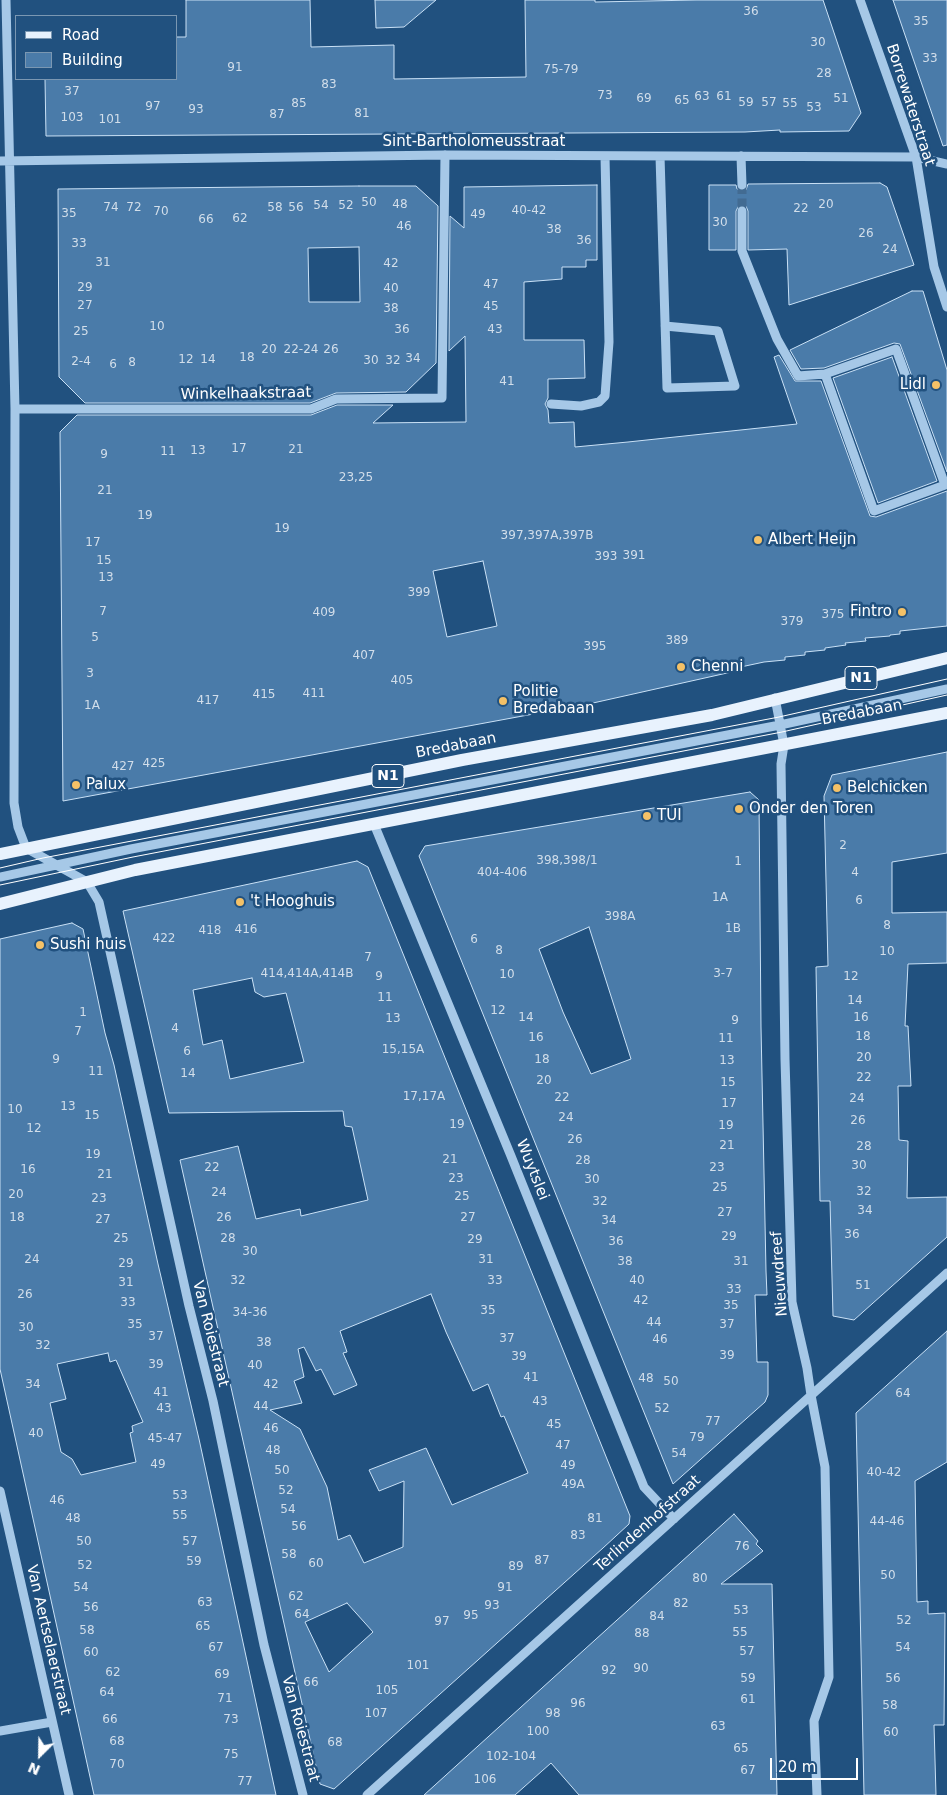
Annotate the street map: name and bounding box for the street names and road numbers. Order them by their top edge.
street label: Borrewaterstraat [882,42,938,168]
street label: Sint-Bartholomeusstraat [383,133,565,151]
street label: Winkelhaakstraat [181,384,311,404]
road number: N1 [845,666,877,690]
street label: Bredabaan [820,696,904,730]
street label: Bredabaan [414,729,498,763]
road number: N1 [372,764,404,788]
street label: Wuytslei [512,1137,552,1203]
street label: Nieuwdreef [768,1231,792,1317]
street label: Van Roiestraat [188,1279,232,1389]
street label: Terlindenhofstraat [591,1472,705,1576]
street label: Van Aertselaerstraat [22,1563,74,1717]
street label: Van Roiestraat [277,1674,323,1784]

